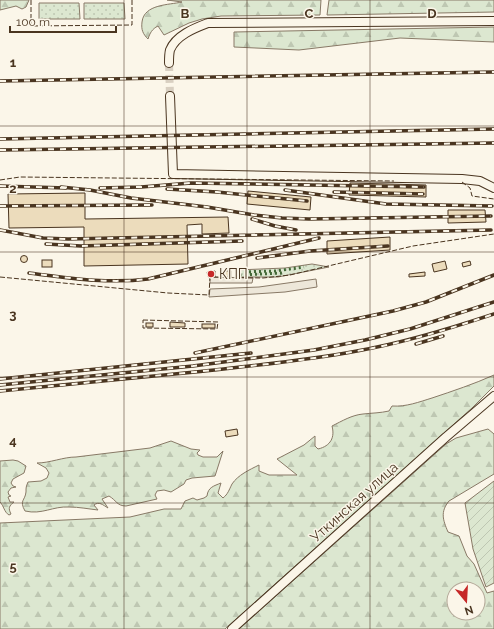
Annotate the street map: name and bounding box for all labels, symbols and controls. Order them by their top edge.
text: B [181,6,190,21]
text: C [305,6,314,21]
text: D [427,6,437,21]
scale bar [10,8,116,34]
text: 100 m [16,15,50,29]
text: 1 [10,55,17,70]
text: 2 [9,181,17,196]
place label: КПП [219,266,248,282]
marker: КПП [206,269,216,279]
text: 3 [9,307,17,322]
text: 4 [9,433,17,448]
street label: Уткинская улица [307,459,401,545]
text: 5 [9,559,17,574]
north arrow [446,581,486,621]
text: N [463,603,475,618]

